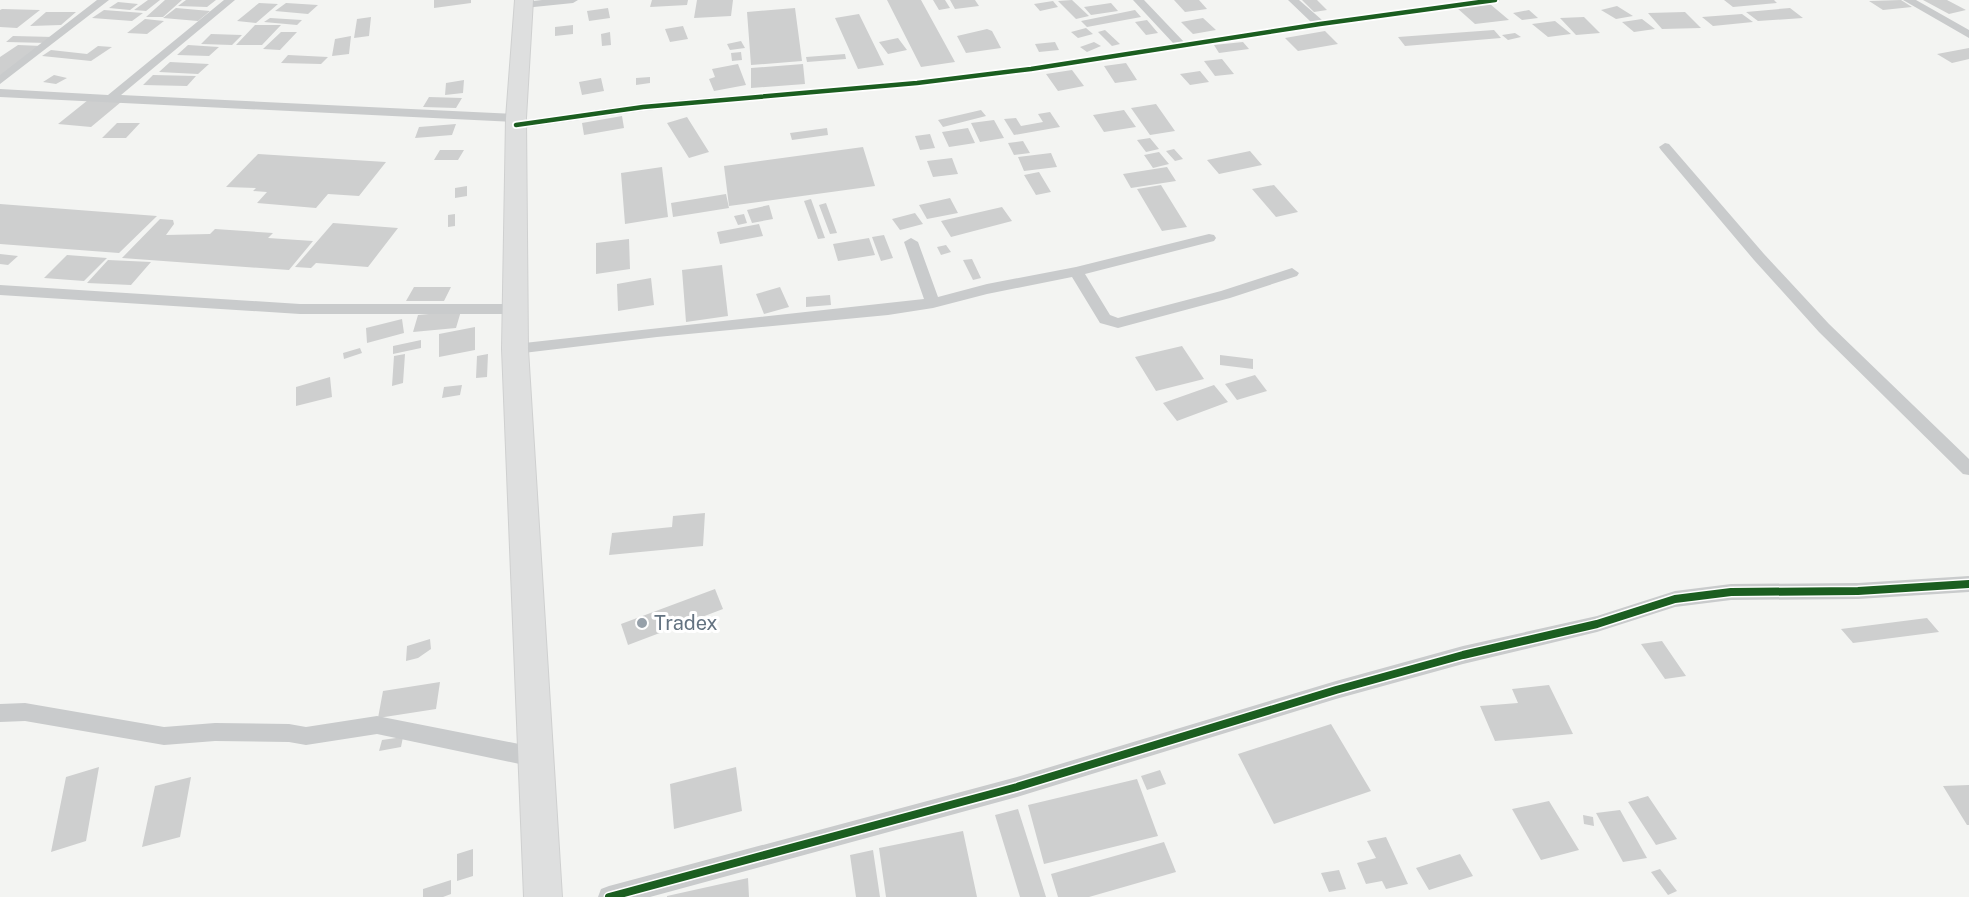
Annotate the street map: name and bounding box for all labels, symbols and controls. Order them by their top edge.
place label: Tradex [654,611,718,635]
marker: Tradex [635,616,649,630]

